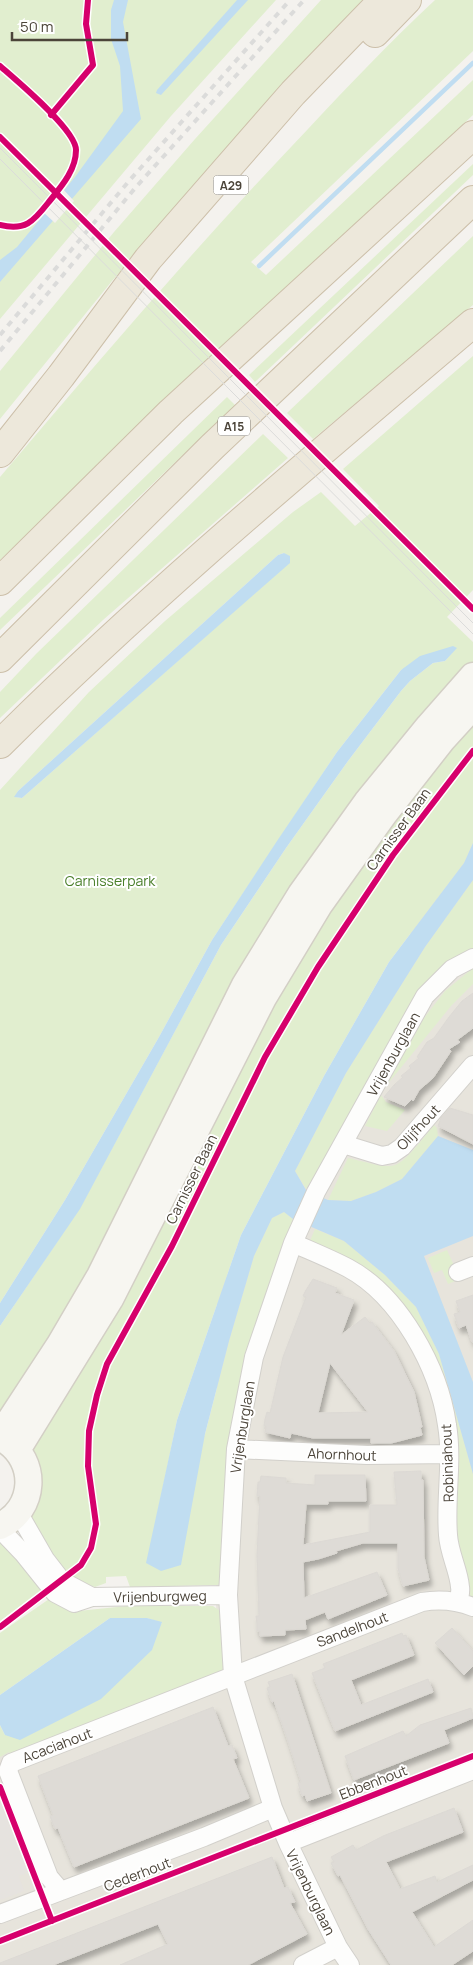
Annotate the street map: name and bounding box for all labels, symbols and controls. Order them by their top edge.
scale bar [12,10,128,42]
text: 50 m [20,16,54,37]
road number: A29 [214,176,248,194]
road number: A15 [218,416,250,436]
street label: Carnisser Baan [362,784,434,874]
park label: Carnisserpark [65,871,156,890]
street label: Vrijenburglaan [362,1009,424,1099]
street label: Olijfhout [392,1100,444,1154]
street label: Carnisser Baan [161,1131,221,1227]
street label: Vrijenburglaan [225,1379,259,1475]
street label: Robiniahout [436,1423,458,1503]
street label: Ahornhout [307,1443,377,1465]
street label: Vrijenburgweg [113,1586,207,1606]
street label: Sandelhout [314,1607,391,1651]
street label: Acaciahout [19,1723,95,1767]
street label: Ebbenhout [336,1760,410,1804]
street label: Vrijenburglaan [282,1846,340,1938]
street label: Cederhout [101,1852,174,1895]

